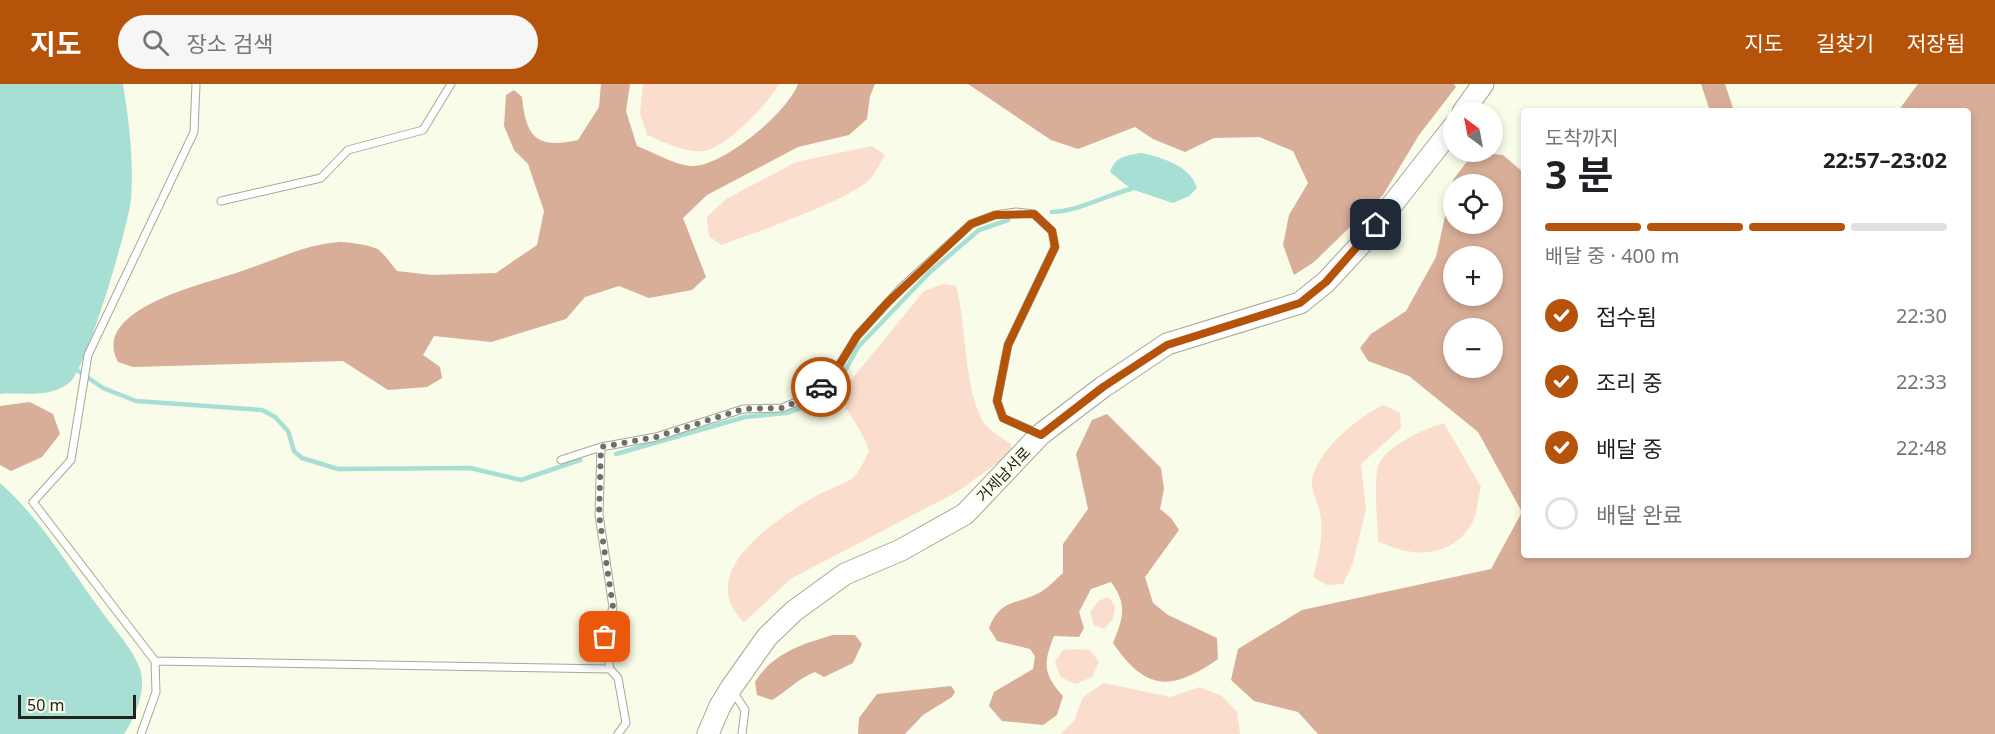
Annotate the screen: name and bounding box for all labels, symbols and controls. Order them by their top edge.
search box [118,15,538,69]
text: 지도 [30,24,82,62]
icon: search [139,26,172,59]
text: 장소 검색 [187,28,273,58]
text: 지도 [1744,29,1783,57]
text: 길찾기 [1816,29,1874,57]
text: 저장됨 [1907,29,1965,57]
north arrow [1443,102,1503,162]
map controls [1443,102,1503,378]
text: 도착까지 [1545,124,1619,151]
text: 22:57–23:02 [1823,144,1947,174]
text: 3 분 [1545,147,1613,200]
button: locate [1443,174,1503,234]
pin [1350,199,1401,250]
icon: home [1359,208,1392,241]
text: 배달 중 · 400 m [1545,242,1679,269]
button: + [1443,246,1503,306]
icon: check [1545,299,1578,332]
text: 접수됨 [1596,301,1657,331]
text: 22:30 [1896,302,1947,329]
button: − [1443,318,1503,378]
courier [791,357,851,417]
icon: check [1545,365,1578,398]
text: 조리 중 [1596,367,1662,397]
text: 22:33 [1896,368,1947,395]
icon: car [805,371,838,404]
icon: check [1545,431,1578,464]
text: 배달 중 [1596,433,1662,463]
text: 22:48 [1896,434,1947,461]
street label: 거제남서로 [972,442,1034,506]
text: 배달 완료 [1596,499,1683,529]
pin [579,611,630,662]
icon: bag [588,620,621,653]
scale bar [18,692,136,720]
text: 50 m [27,694,64,716]

